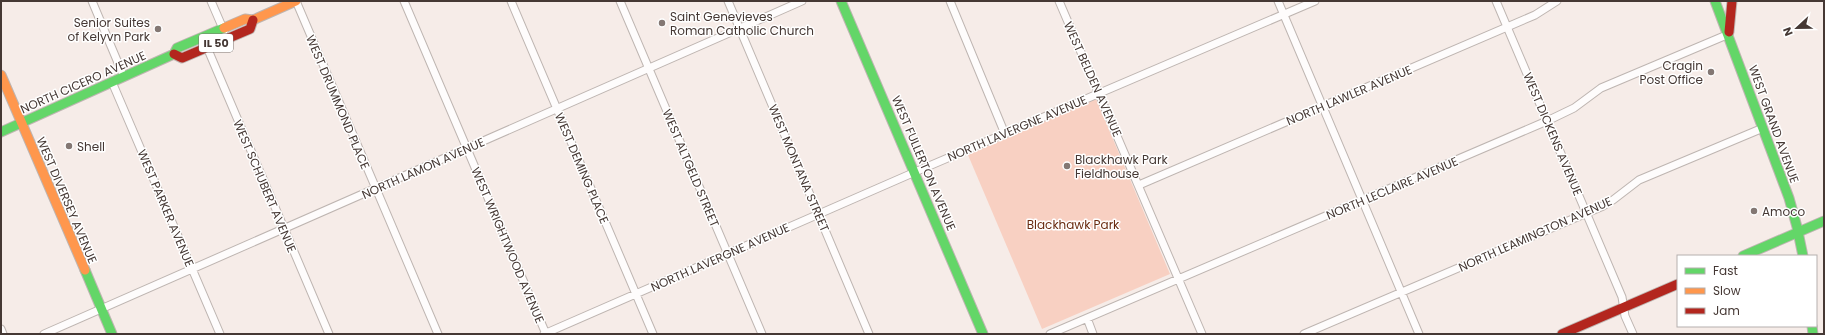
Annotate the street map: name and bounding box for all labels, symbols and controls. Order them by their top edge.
place label: Saint Genevieves Roman Catholic Church [670,8,814,39]
north arrow [1777,8,1817,48]
place label: Senior Suites of Kelyvn Park [67,14,151,45]
marker: Saint Genevieves Roman Catholic Church [657,18,667,28]
street label: WEST BELDEN AVENUE [1060,19,1126,139]
marker: Senior Suites of Kelyvn Park [153,24,163,34]
text: N [1779,25,1797,39]
street label: WEST DRUMMOND PLACE [302,32,374,172]
road number: IL 50 [199,34,233,52]
street label: NORTH CICERO AVENUE [18,47,148,117]
place label: Cragin Post Office [1640,57,1703,88]
street label: NORTH LAWLER AVENUE [1284,61,1414,129]
street label: WEST GRAND AVENUE [1745,63,1803,185]
marker: Cragin Post Office [1706,67,1716,77]
street label: WEST DICKENS AVENUE [1519,70,1587,198]
street label: NORTH LAVERGNE AVENUE [945,91,1089,165]
street label: WEST FULLERTON AVENUE [888,93,960,233]
street label: WEST MONTANA STREET [764,102,834,235]
street label: WEST ALTGELD STREET [658,107,724,230]
street label: WEST DEMING PLACE [551,110,613,226]
street label: WEST SCHUBERT AVENUE [229,117,301,255]
street label: NORTH LAMON AVENUE [359,133,487,203]
street label: WEST DIVERSEY AVENUE [33,134,101,266]
place label: Shell [77,138,105,155]
marker: Shell [64,141,74,151]
street label: WEST PARKER AVENUE [134,147,198,269]
place label: Blackhawk Park Fieldhouse [1075,151,1168,182]
street label: NORTH LECLAIRE AVENUE [1323,152,1461,224]
marker: Blackhawk Park Fieldhouse [1062,161,1072,171]
street label: WEST WRIGHTWOOD AVENUE [467,164,549,326]
street label: NORTH LEAMINGTON AVENUE [1456,192,1614,276]
place label: Amoco [1762,203,1805,220]
marker: Amoco [1749,206,1759,216]
park label: Blackhawk Park [1027,216,1120,233]
street label: NORTH LAVERGNE AVENUE [648,219,792,295]
legend [1677,255,1817,327]
text: Fast [1713,262,1738,279]
text: Slow [1713,282,1741,299]
text: Jam [1713,302,1740,319]

